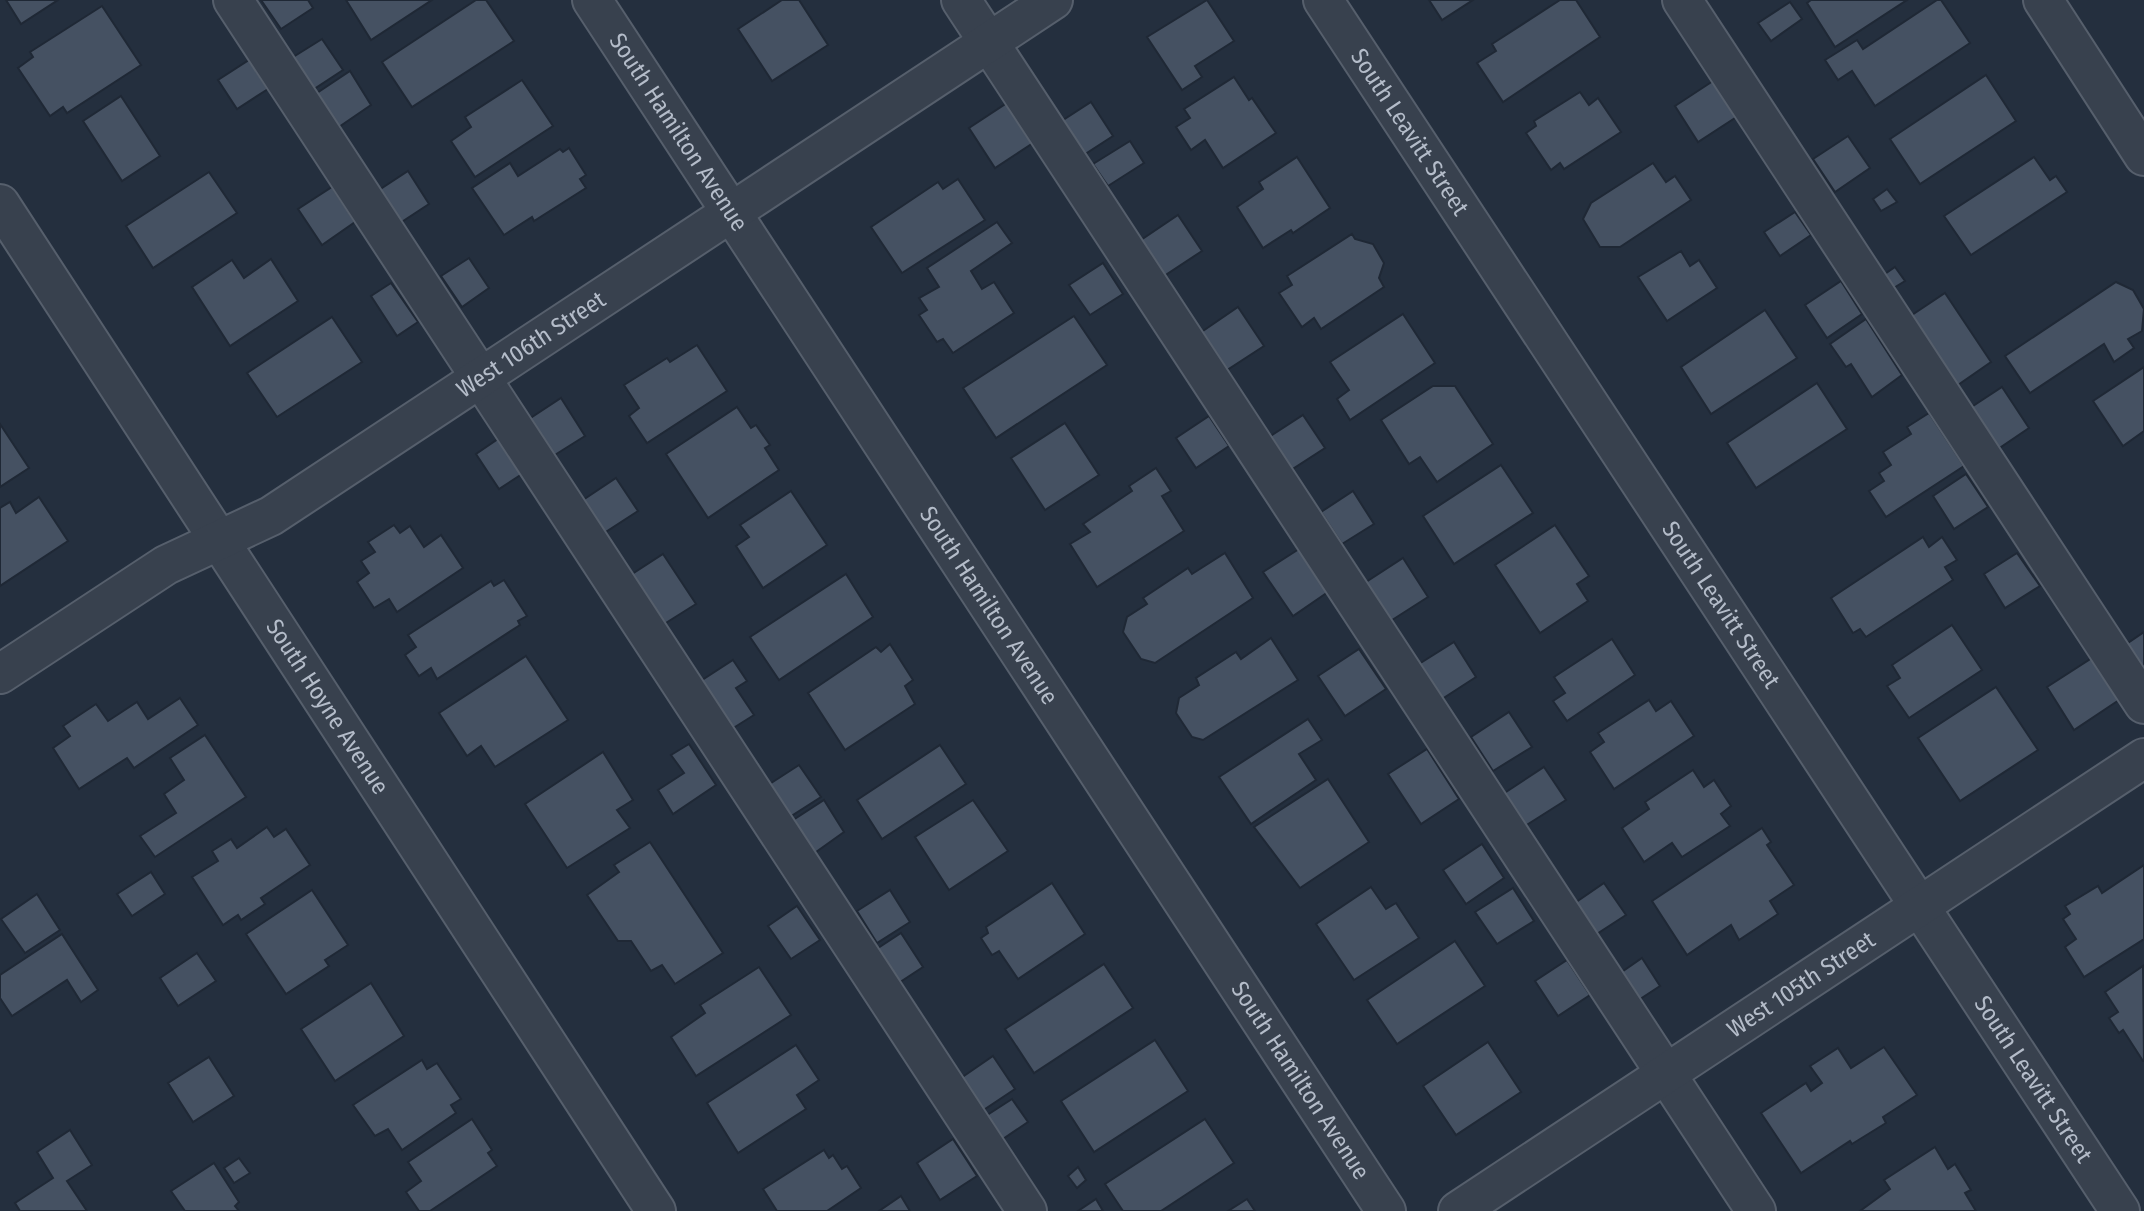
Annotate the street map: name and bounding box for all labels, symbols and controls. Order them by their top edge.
street label: South Hamilton Avenue [604,28,754,236]
street label: South Leavitt Street [1345,43,1475,221]
street label: West 106th Street [451,285,611,404]
street label: South Hamilton Avenue [914,501,1064,710]
street label: South Leavitt Street [1656,516,1786,693]
street label: South Hoyne Avenue [260,614,395,800]
street label: West 105th Street [1722,926,1880,1043]
street label: South Hamilton Avenue [1225,976,1375,1185]
street label: South Leavitt Street [1968,991,2098,1168]

